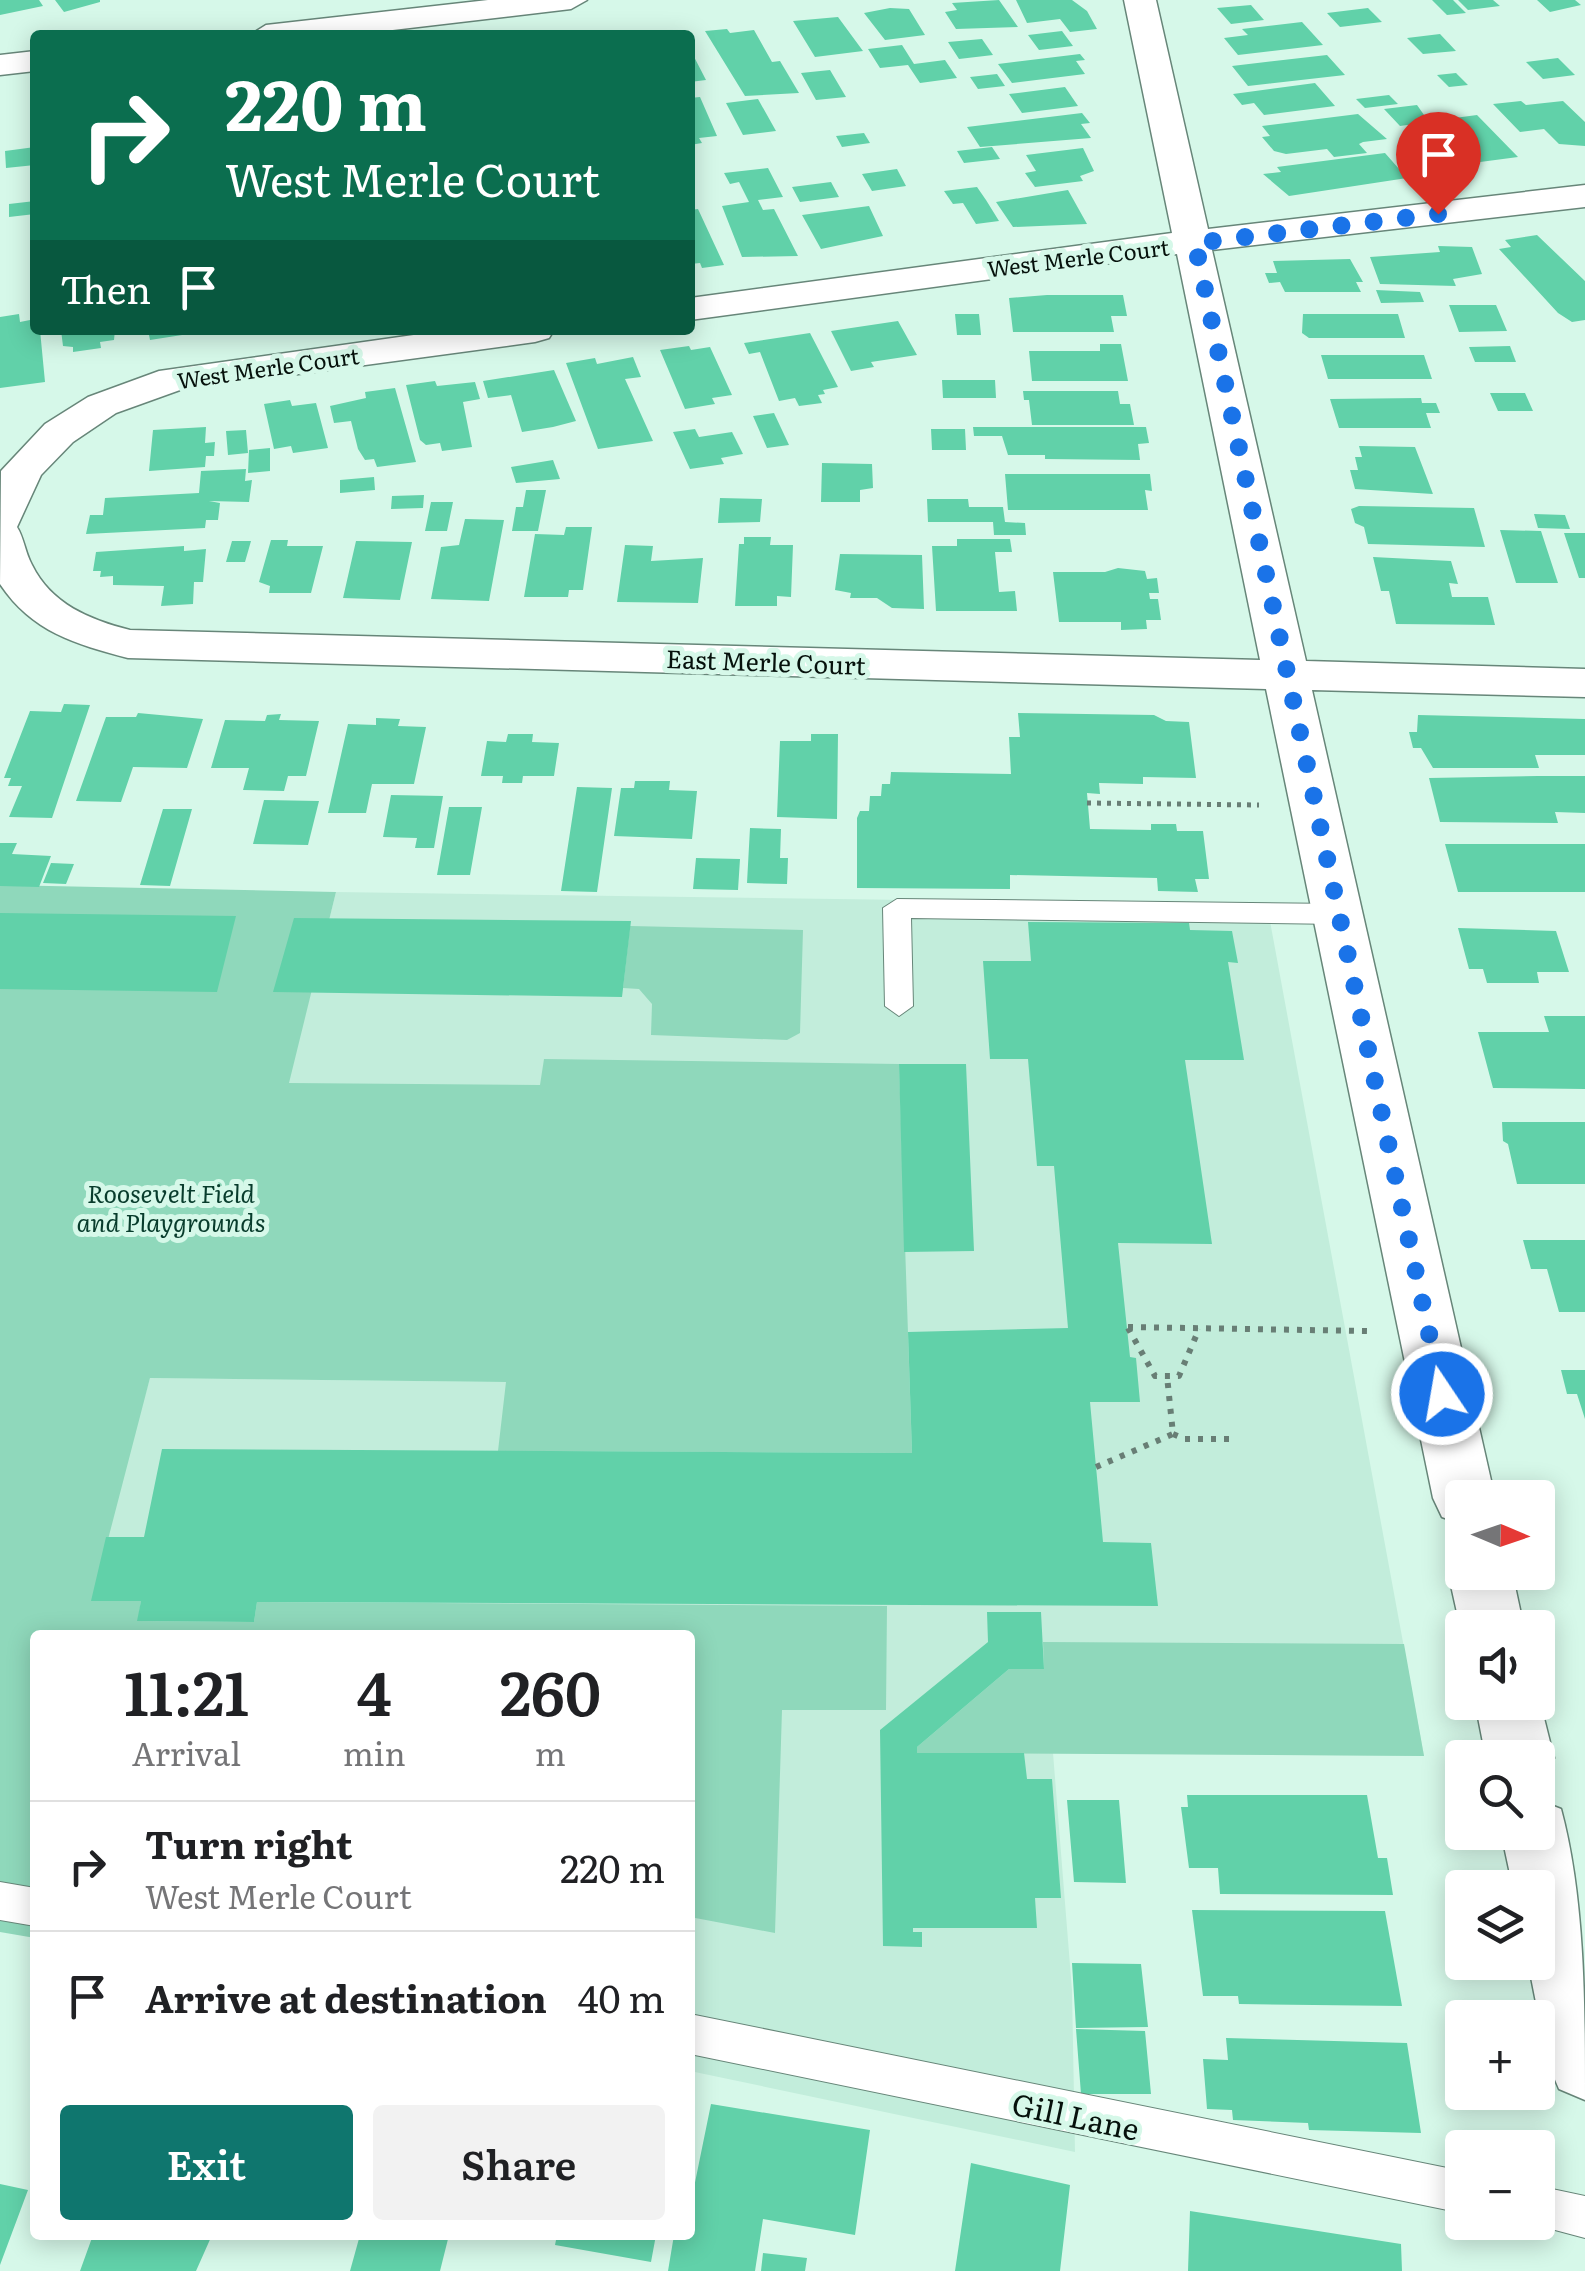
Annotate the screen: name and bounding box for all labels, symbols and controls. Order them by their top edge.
text: 220 m [225,49,427,153]
icon: right [60,70,190,200]
pin [1396,112,1481,215]
icon: arrive [1411,127,1466,182]
text: West Merle Court [225,144,600,211]
street label: West Merle Court [985,229,1171,285]
text: Then [60,259,151,316]
icon: arrive [171,260,226,315]
street label: West Merle Court [175,338,361,396]
street label: East Merle Court [666,639,866,683]
park label: Roosevelt Field and Playgrounds [76,1174,266,1240]
position arrow [1390,1342,1494,1446]
north arrow [1445,1480,1555,1590]
map controls [1445,1480,1555,2240]
button: sound [1445,1610,1555,1720]
text: 11:21 [124,1645,249,1734]
text: 4 [357,1645,392,1734]
text: 260 [500,1645,601,1734]
text: Arrival [132,1728,241,1776]
text: min [343,1728,406,1776]
text: m [535,1728,566,1776]
button: search [1445,1740,1555,1850]
text: Turn right [145,1814,352,1871]
text: 220 m [560,1838,665,1895]
icon: right [60,1839,115,1894]
button: layers [1445,1870,1555,1980]
text: West Merle Court [145,1871,412,1919]
text: Arrive at destination [145,1968,547,2025]
text: 40 m [578,1968,665,2025]
icon: arrive [60,1969,115,2024]
button: + [1445,2000,1555,2110]
street label: Gill Lane [1008,2080,1144,2150]
button: Exit [60,2105,353,2220]
button: Share [373,2105,665,2220]
button: − [1445,2130,1555,2240]

